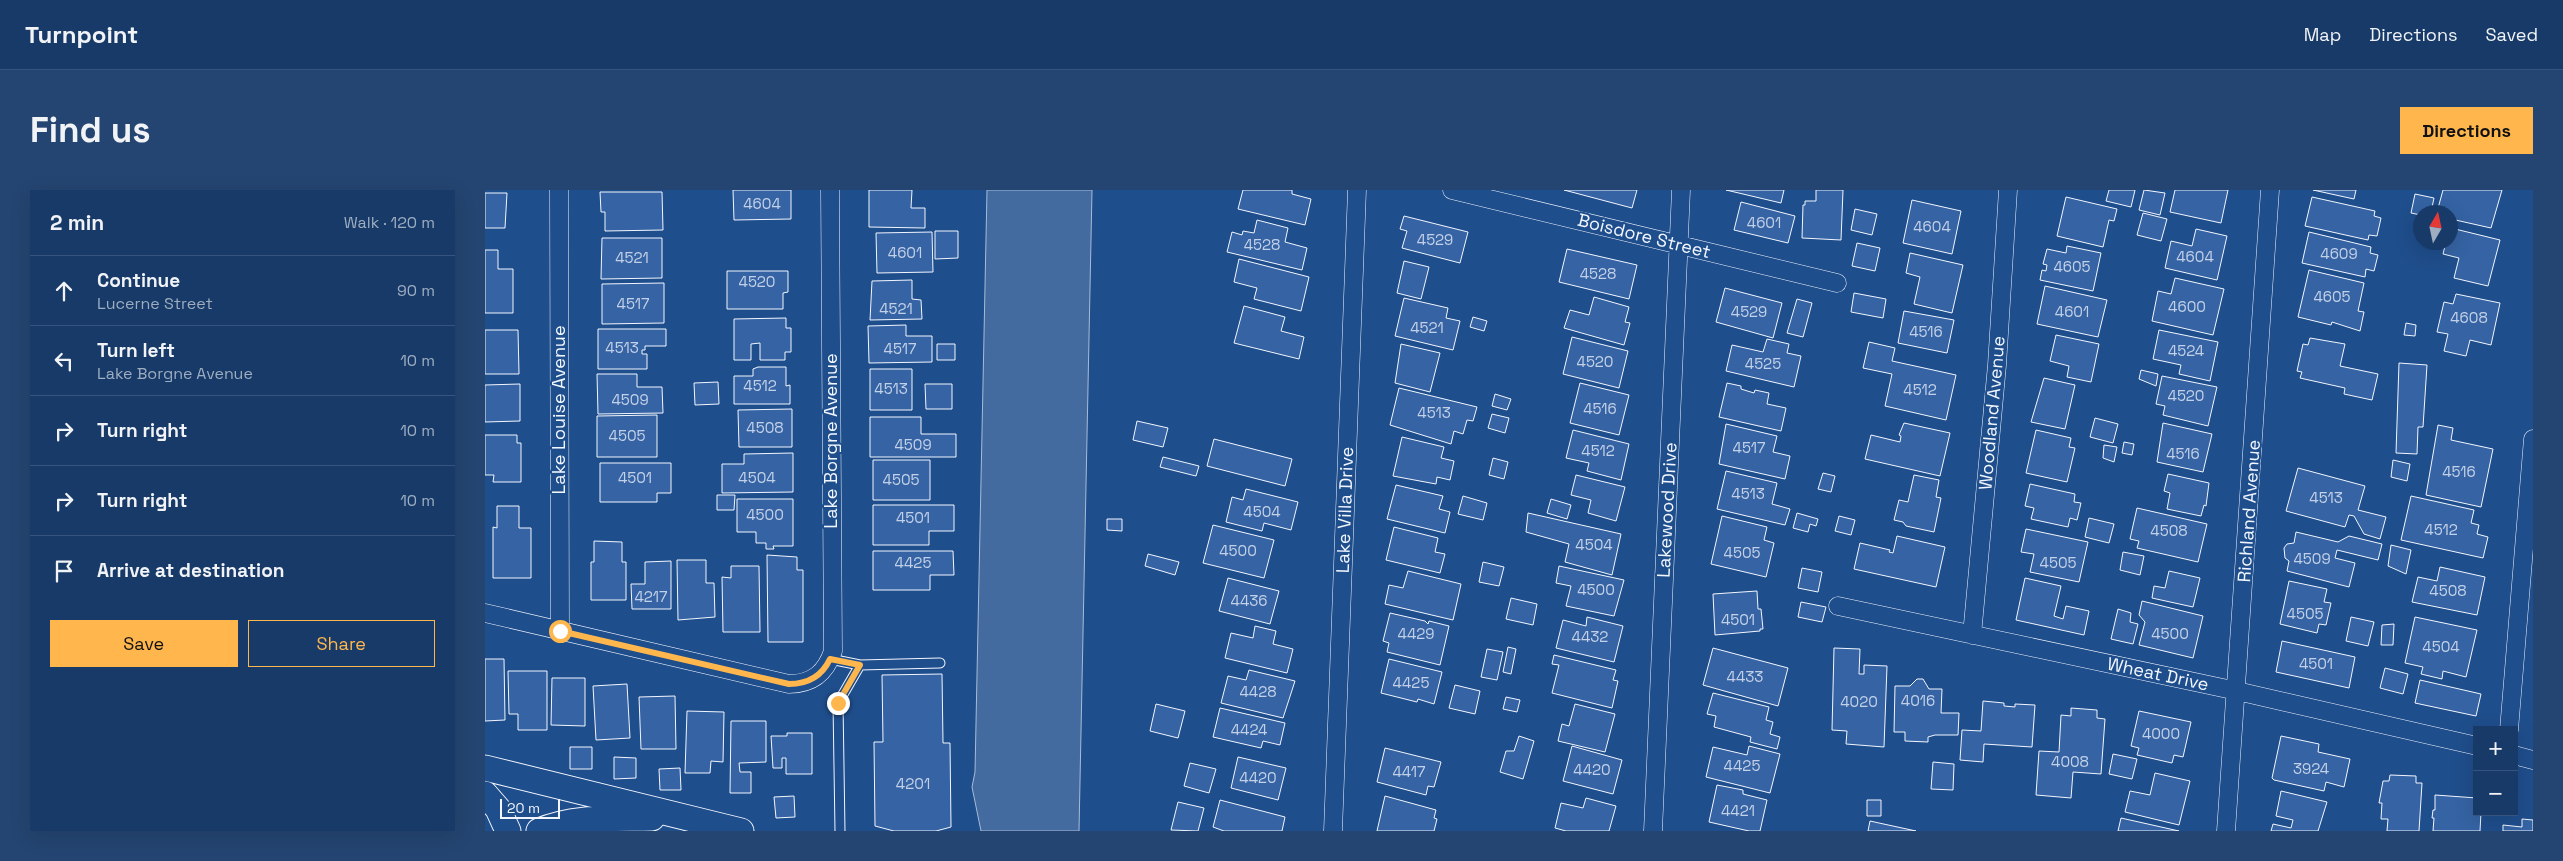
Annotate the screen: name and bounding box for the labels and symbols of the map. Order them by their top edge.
house number: 4604 [743,194,781,213]
north arrow [2413,205,2458,250]
street label: Boisdore Street [1575,208,1713,263]
house number: 4601 [1747,213,1781,232]
house number: 4604 [1913,217,1951,236]
house number: 4529 [1417,230,1453,249]
house number: 4528 [1244,235,1280,254]
house number: 4601 [888,243,922,262]
house number: 4609 [2320,244,2358,263]
house number: 4604 [2176,247,2214,266]
house number: 4521 [615,248,649,267]
house number: 4605 [2053,257,2091,276]
house number: 4528 [1580,264,1616,283]
house number: 4520 [739,272,775,291]
house number: 4605 [2313,287,2351,306]
house number: 4517 [617,294,649,313]
house number: 4600 [2168,297,2206,316]
house number: 4521 [879,299,913,318]
house number: 4529 [1731,302,1767,321]
house number: 4601 [2055,302,2089,321]
house number: 4608 [2450,308,2488,327]
house number: 4521 [1410,318,1444,337]
house number: 4516 [1909,322,1943,341]
street label: Lake Louise Avenue [547,325,570,495]
street label: Woodland Avenue [1973,335,2010,491]
house number: 4513 [605,338,639,357]
house number: 4517 [884,339,916,358]
house number: 4524 [2168,341,2204,360]
house number: 4520 [1577,352,1613,371]
street label: Lake Borgne Avenue [819,353,842,529]
house number: 4525 [1745,354,1781,373]
house number: 4512 [743,376,777,395]
house number: 4513 [874,379,908,398]
house number: 4512 [1903,380,1937,399]
house number: 4520 [2168,386,2204,405]
house number: 4509 [611,390,649,409]
house number: 4516 [1583,399,1617,418]
house number: 4513 [1417,403,1451,422]
house number: 4508 [746,418,784,437]
house number: 4505 [609,426,645,445]
house number: 4509 [894,435,932,454]
house number: 4517 [1733,438,1765,457]
street label: Richland Avenue [2232,439,2265,583]
house number: 4512 [1581,441,1615,460]
street label: Lakewood Drive [1651,442,1682,578]
house number: 4516 [2166,444,2200,463]
street label: Lake Villa Drive [1331,446,1358,574]
house number: 4516 [2442,462,2476,481]
house number: 4501 [618,468,652,487]
house number: 4504 [738,468,776,487]
house number: 4505 [883,470,919,489]
house number: 4513 [1731,484,1765,503]
house number: 4513 [2309,488,2343,507]
house number: 4504 [1243,502,1281,521]
house number: 4500 [746,505,784,524]
house number: 4501 [896,508,930,527]
house number: 4512 [2424,520,2458,539]
house number: 4508 [2150,521,2188,540]
house number: 4504 [1575,535,1613,554]
house number: 4500 [1219,541,1257,560]
house number: 4505 [1724,543,1760,562]
house number: 4509 [2293,549,2331,568]
house number: 4425 [895,553,931,572]
house number: 4505 [2040,553,2076,572]
house number: 4500 [1577,580,1615,599]
house number: 4508 [2429,581,2467,600]
house number: 4217 [634,587,668,606]
house number: 4436 [1231,591,1268,610]
house number: 4505 [2287,604,2323,623]
house number: 4501 [1721,610,1755,629]
route start [549,620,572,643]
house number: 4429 [1398,624,1434,643]
house number: 4500 [2151,624,2189,643]
house number: 4432 [1572,627,1608,646]
house number: 4504 [2422,637,2460,656]
street label: Wheat Drive [2105,652,2211,695]
house number: 4501 [2299,654,2333,673]
house number: 4433 [1727,667,1763,686]
house number: 4425 [1393,673,1429,692]
house number: 4428 [1239,682,1277,701]
house number: 4016 [1901,691,1935,710]
route end [827,692,850,715]
house number: 4020 [1840,692,1878,711]
house number: 4424 [1231,720,1267,739]
house number: 4000 [2142,724,2180,743]
house number: 4008 [2051,752,2089,771]
house number: 4425 [1724,756,1760,775]
house number: 3924 [2293,759,2329,778]
house number: 4420 [1573,760,1611,779]
house number: 4417 [1392,762,1426,781]
house number: 4420 [1239,768,1277,787]
house number: 4201 [896,774,930,793]
scale bar [500,796,560,819]
house number: 4421 [1721,801,1755,820]

